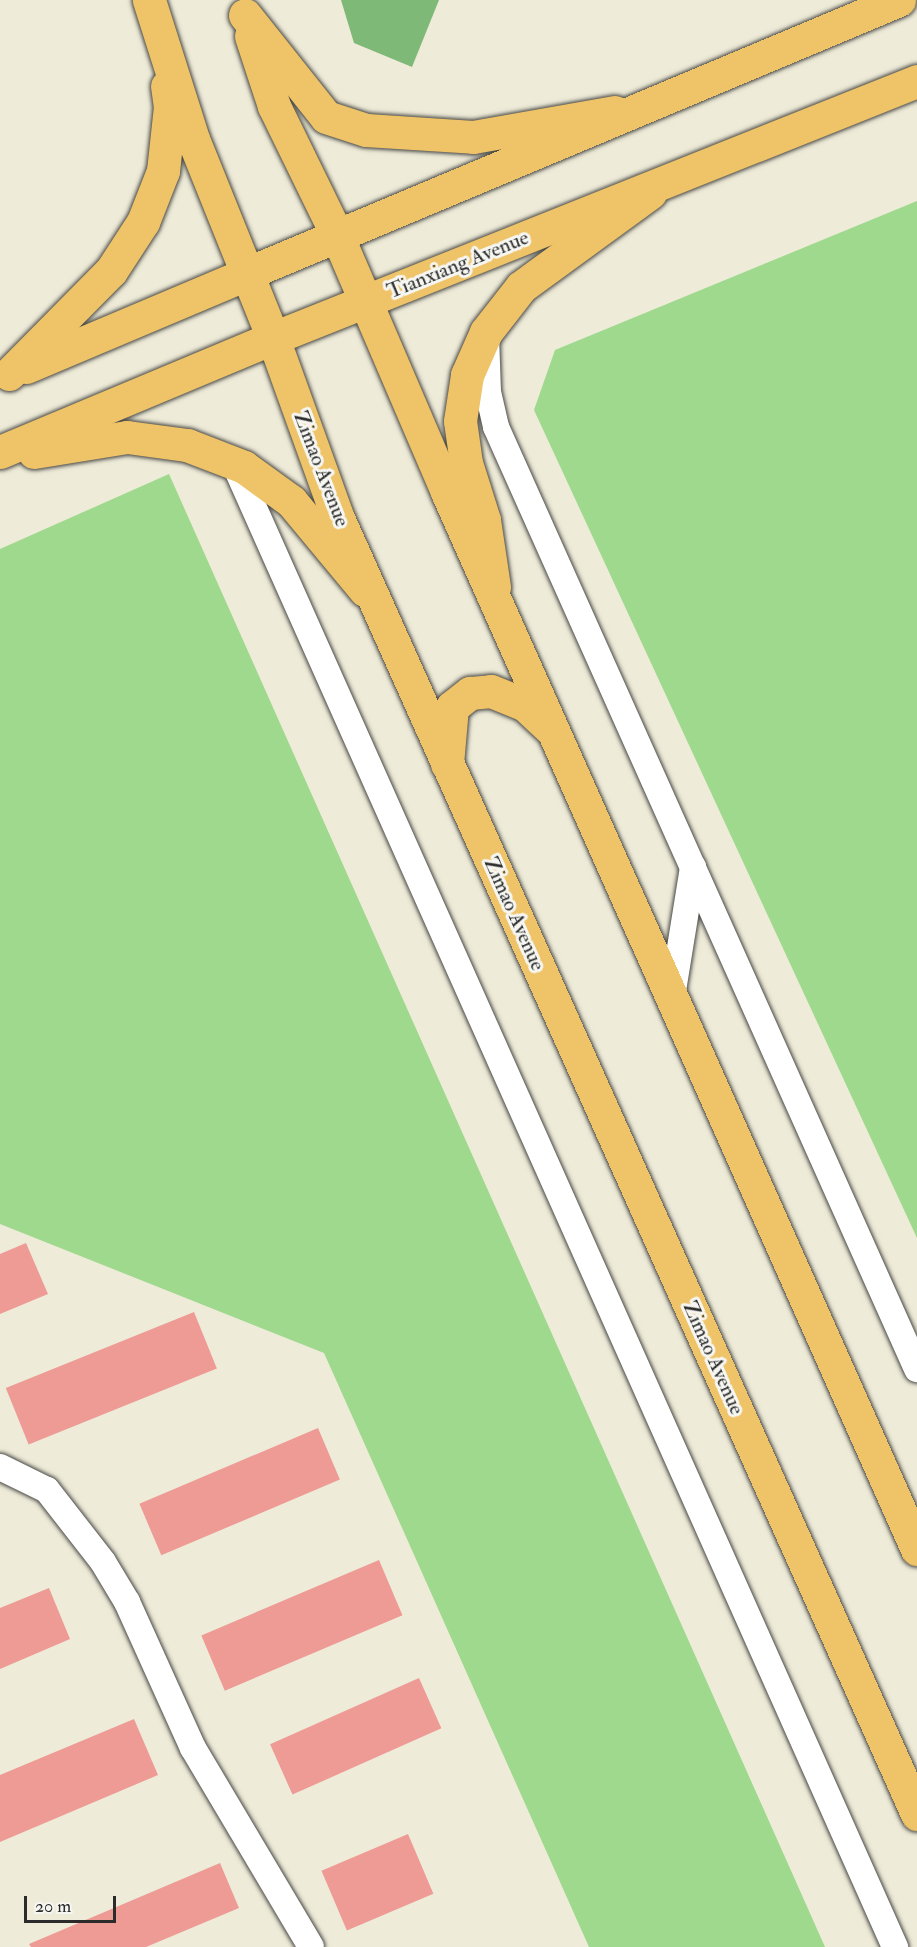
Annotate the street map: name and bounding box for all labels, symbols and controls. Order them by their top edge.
street label: Tianxiang Avenue [384,225,532,305]
street label: Zimao Avenue [287,408,355,530]
street label: Zimao Avenue [478,853,550,975]
street label: Zimao Avenue [677,1297,749,1419]
scale bar [27,1884,118,1922]
text: 20 m [35,1895,71,1918]

